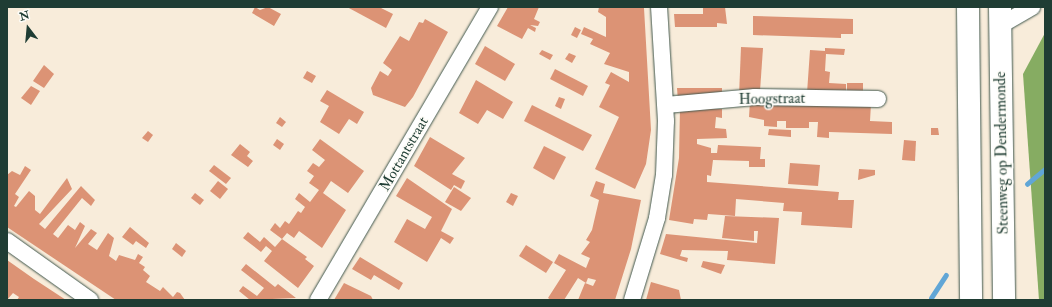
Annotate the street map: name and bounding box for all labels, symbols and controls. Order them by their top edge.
north arrow [8,8,48,48]
text: N [18,8,31,24]
street label: Steenweg op Dendermonde [992,71,1012,235]
street label: Hoogstraat [738,89,806,109]
street label: Mottantstraat [376,114,432,194]

